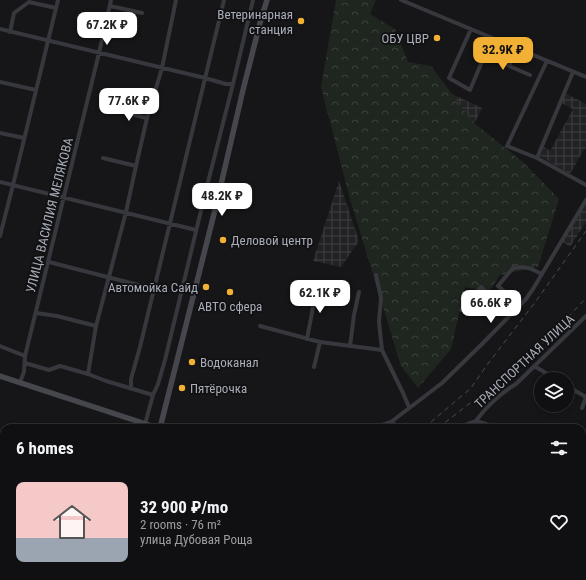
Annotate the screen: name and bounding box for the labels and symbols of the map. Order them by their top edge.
place label: Ветеринарная станция [217,7,293,37]
pin: 67.2K ₽ [70,12,144,46]
marker: Ветеринарная станция [296,16,306,26]
place label: ОБУ ЦВР [381,31,429,46]
marker: ОБУ ЦВР [432,33,442,43]
pin: 32.9K ₽ [466,37,540,71]
pin: 77.6K ₽ [92,88,166,122]
street label: УЛИЦА ВАСИЛИЯ МЕЛЯКОВА [23,136,76,294]
pin: 48.2K ₽ [185,183,259,217]
place label: Деловой центр [231,233,313,248]
marker: Деловой центр [218,235,228,245]
place label: Автомойка Сайд [108,280,198,295]
pin: 62.1K ₽ [283,280,357,314]
marker: Автомойка Сайд [201,282,211,292]
marker: АВТО сфера [225,287,235,297]
pin: 66.6K ₽ [454,290,528,324]
place label: АВТО сфера [198,299,262,314]
street label: ТРАНСПОРТНАЯ УЛИЦА [471,311,578,411]
place label: Водоканал [200,355,259,370]
marker: Водоканал [187,357,197,367]
place label: Пятёрочка [190,381,247,396]
marker: Пятёрочка [177,383,187,393]

